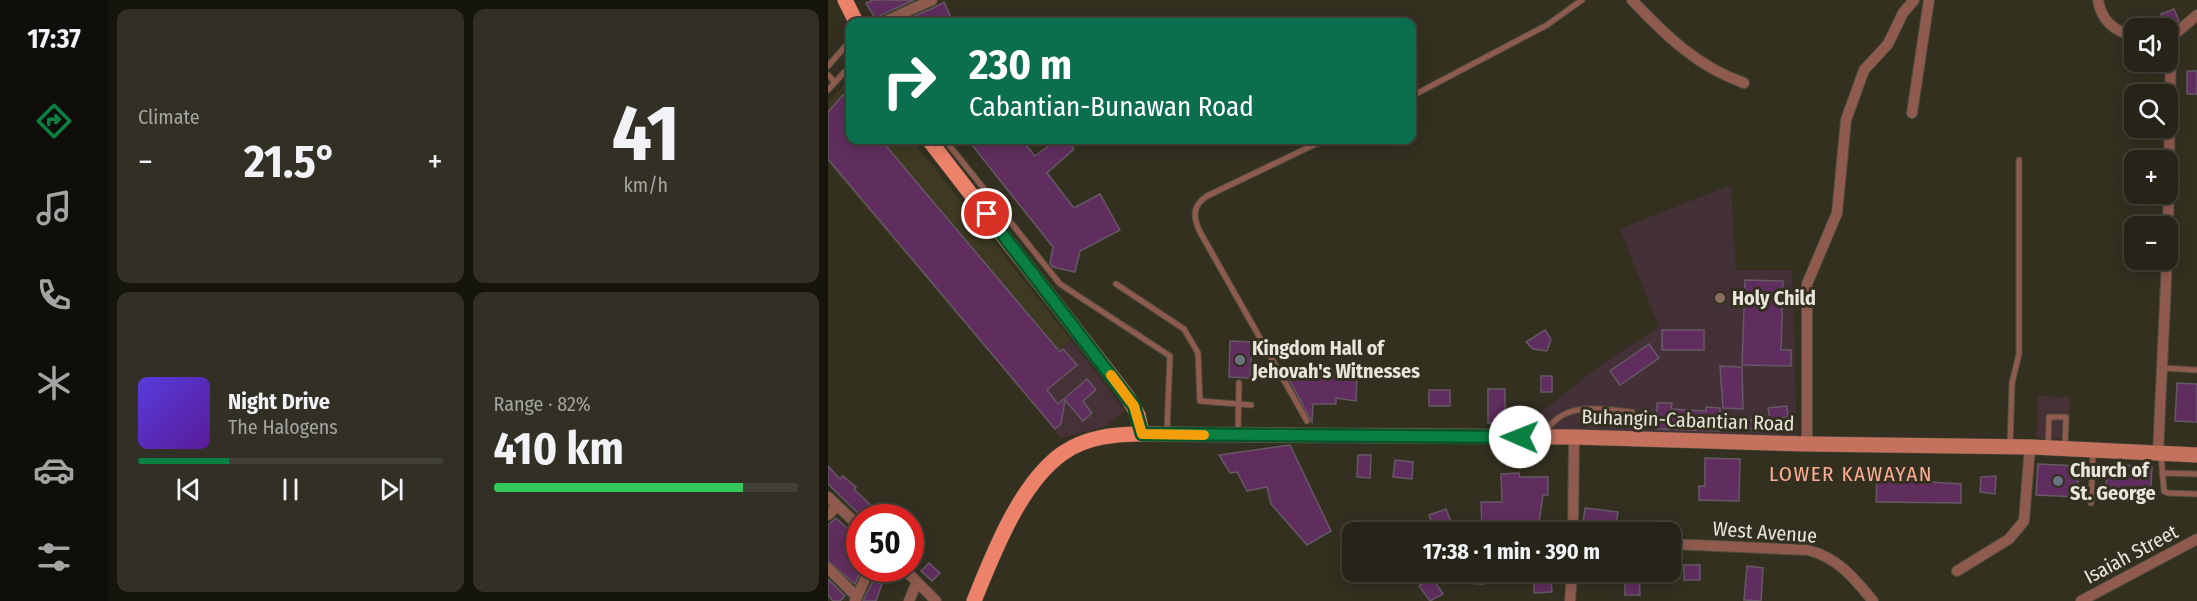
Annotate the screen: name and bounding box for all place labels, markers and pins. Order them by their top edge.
pin [961,188,1012,239]
place label: Holy Child [1732,286,1816,310]
marker: Holy Child [1713,291,1727,305]
place label: Kingdom Hall of Jehovah's Witnesses [1251,336,1420,383]
marker: Kingdom Hall of Jehovah's Witnesses [1233,353,1247,367]
place label: Church of St. George [2070,458,2156,505]
marker: Church of St. George [2051,474,2065,488]

